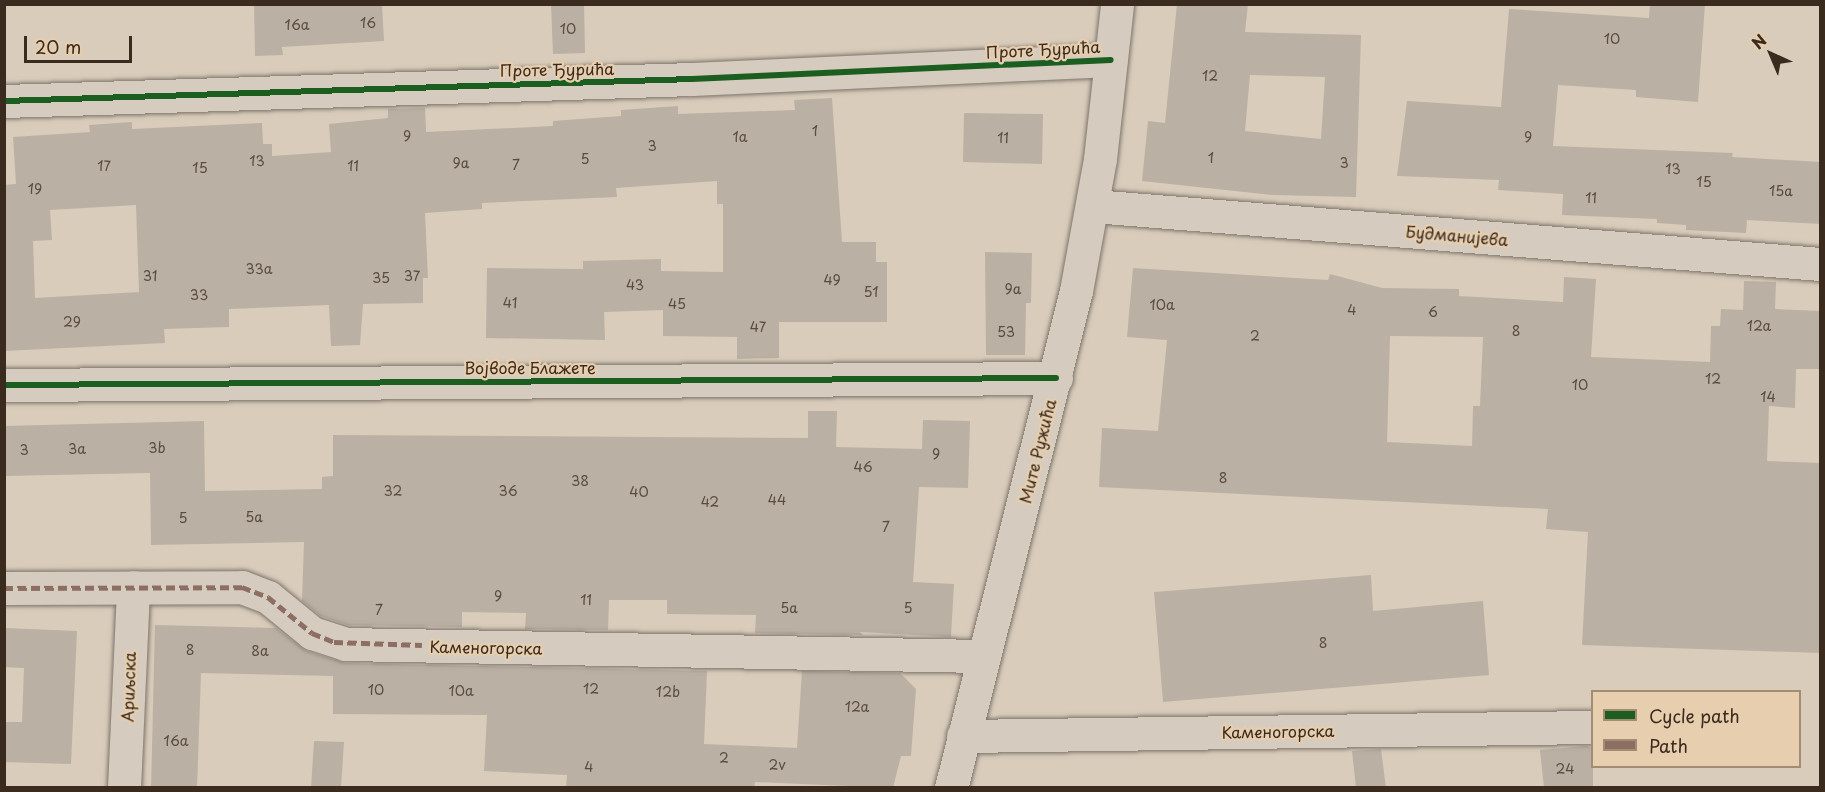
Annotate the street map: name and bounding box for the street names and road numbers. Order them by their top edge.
street label: Проте Ђурића [985,36,1101,62]
street label: Проте Ђурића [500,58,614,80]
street label: Будманијева [1405,221,1509,249]
street label: Војводе Блажете [464,357,596,377]
street label: Мите Ружића [1015,397,1059,505]
street label: Каменогорска [429,636,543,658]
street label: Ариљска [117,652,139,722]
street label: Каменогорска [1221,720,1335,742]

